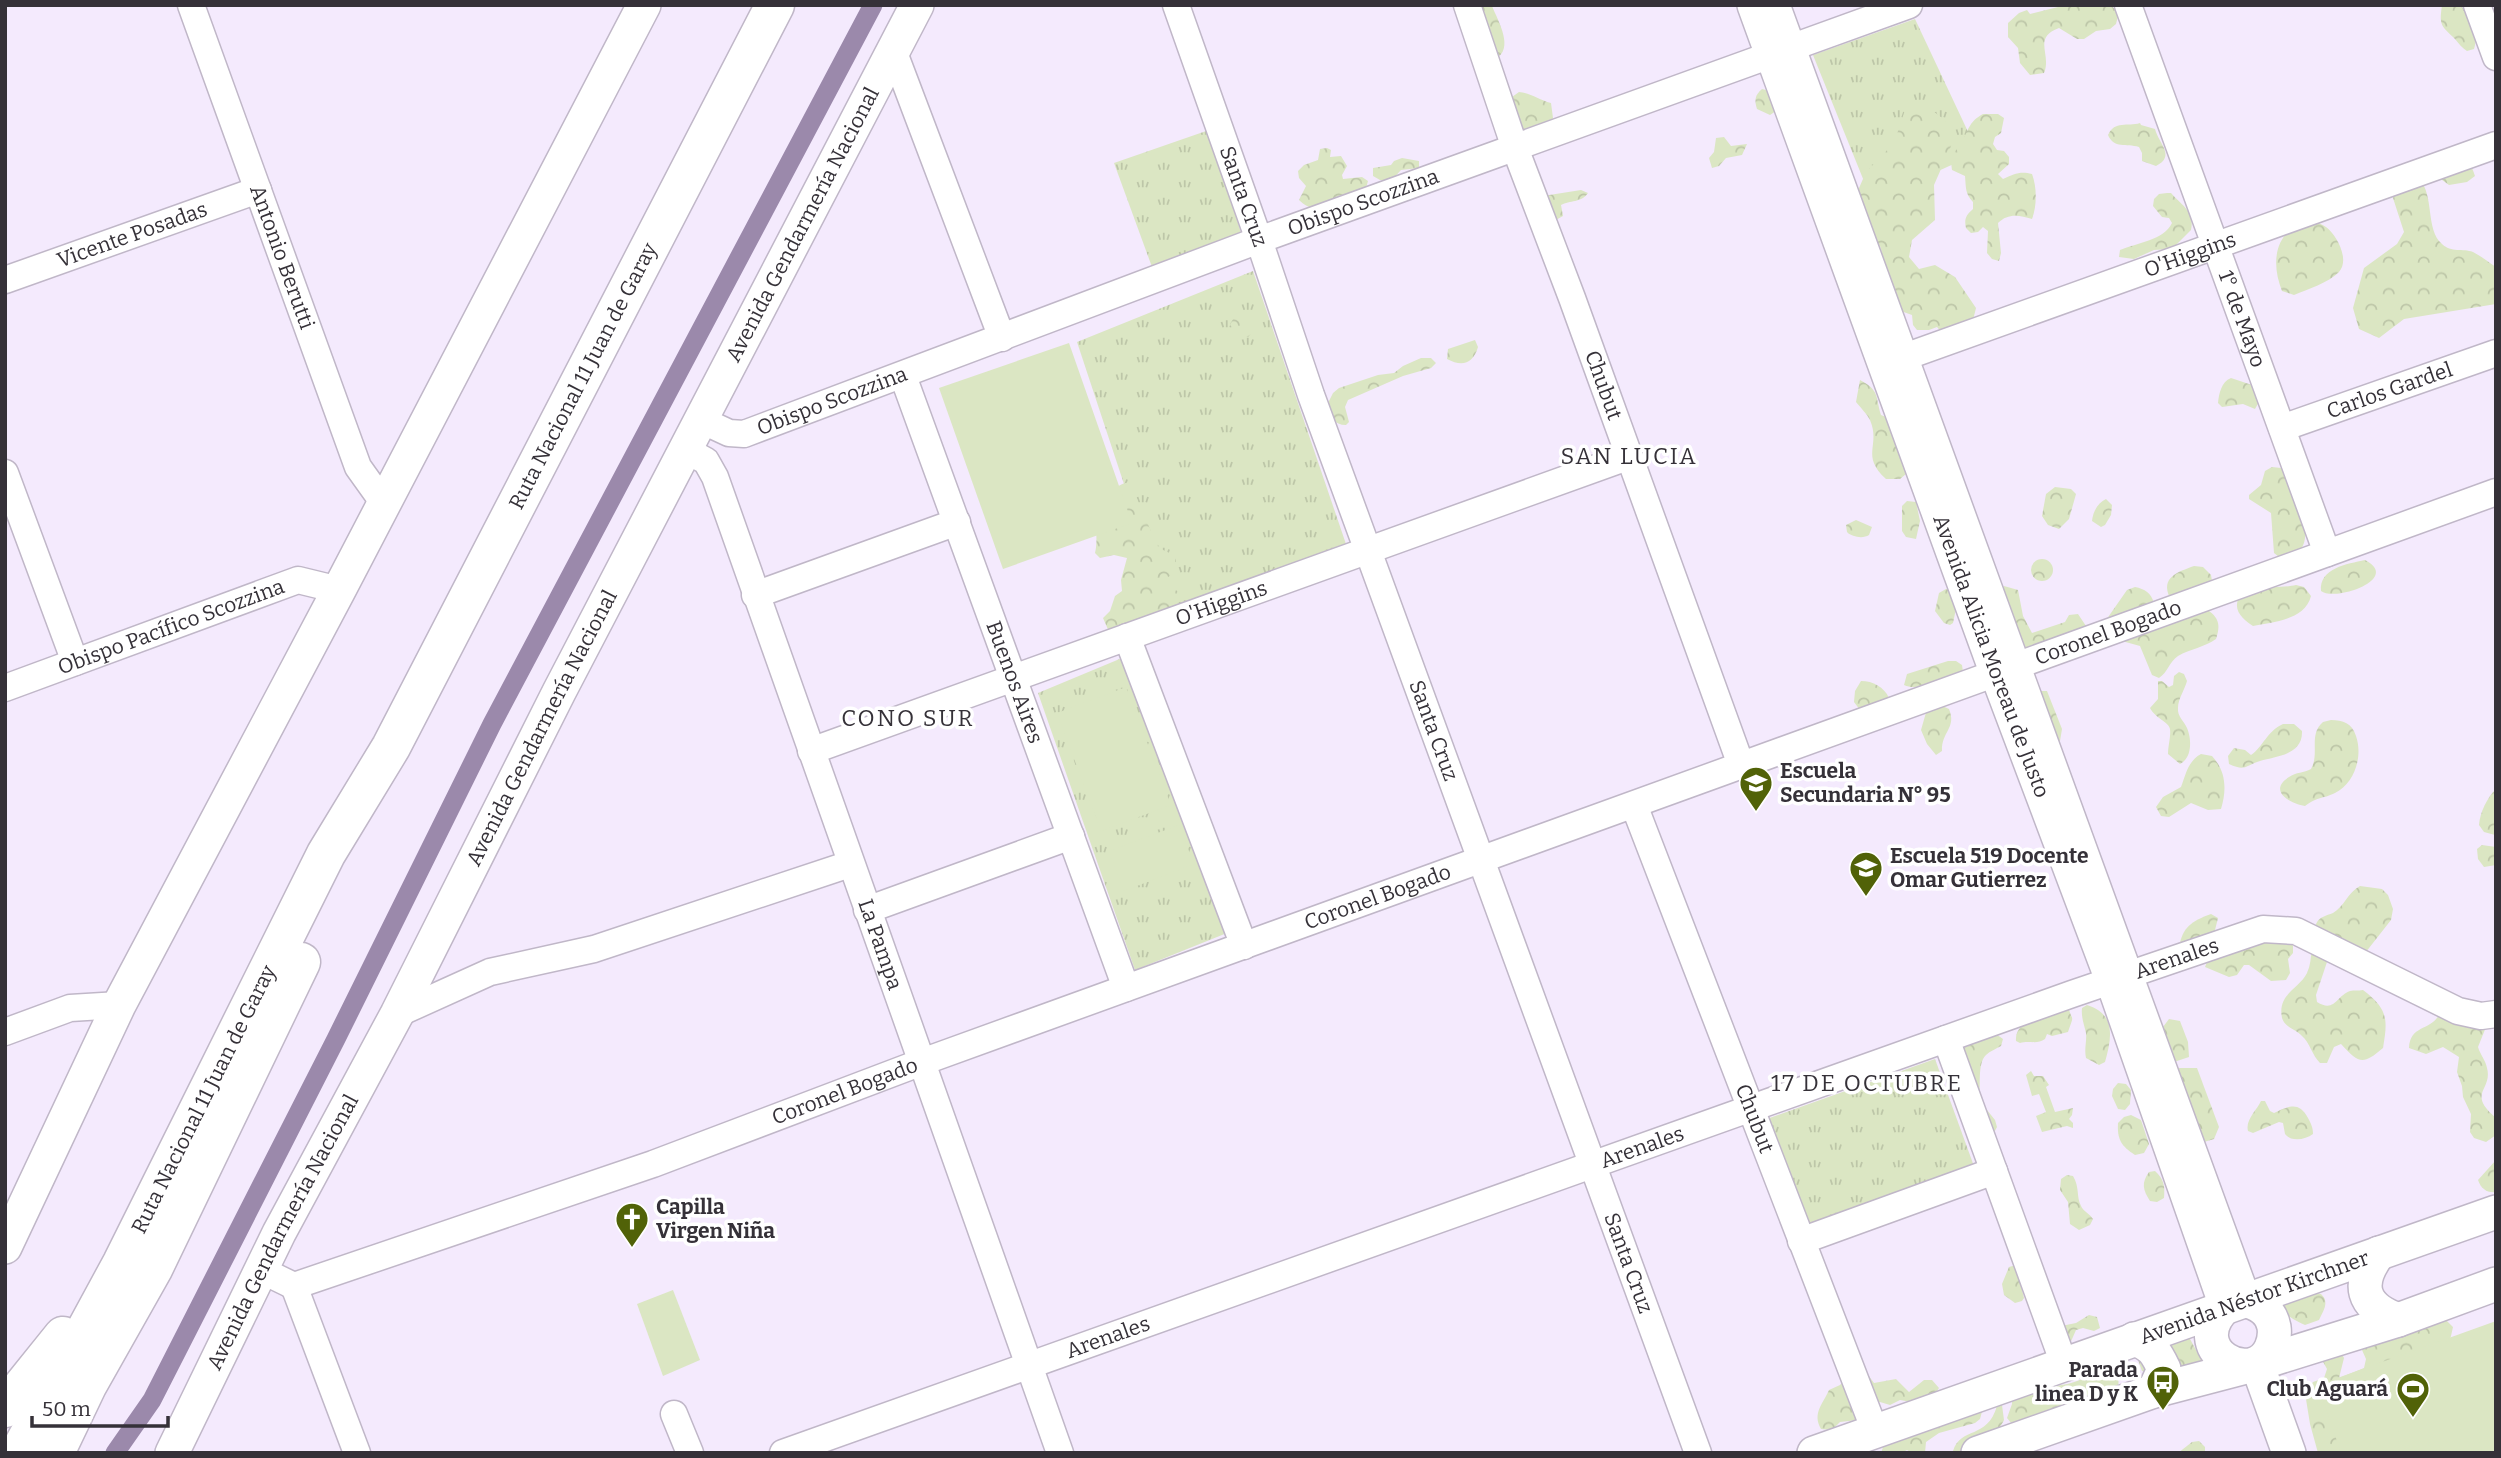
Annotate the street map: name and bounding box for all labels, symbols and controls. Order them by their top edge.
street label: Avenida Gendarmería Nacional [720,83,885,366]
street label: Santa Cruz [1214,143,1273,250]
street label: Obispo Scozzina [1284,163,1443,242]
street label: Antonio Berutti [244,181,320,333]
street label: Vicente Posadas [54,196,211,273]
street label: O'Higgins [2140,226,2240,283]
street label: Ruta Nacional 11 Juan de Garay [503,238,663,514]
street label: 1° de Mayo [2213,267,2271,371]
street label: Chubut [1579,347,1628,424]
street label: Carlos Gardel [2323,356,2456,424]
street label: Obispo Scozzina [753,360,911,441]
district label: SAN LUCIA [1561,442,1697,470]
street label: Avenida Alicia Moreau de Justo [1927,511,2055,801]
street label: Obispo Pacífico Scozzina [54,573,288,680]
street label: O'Higgins [1172,575,1271,632]
street label: Avenida Gendarmería Nacional [461,586,623,870]
street label: Coronel Bogado [2031,594,2185,671]
street label: Buenos Aires [980,618,1049,747]
street label: Santa Cruz [1403,677,1464,784]
district label: CONO SUR [841,704,975,732]
place label: Escuela Secundaria N° 95 [1780,758,1951,808]
school or university icon: Escuela Secundaria N° 95 [1737,764,1775,813]
place label: Escuela 519 Docente Omar Gutierrez [1890,843,2089,893]
school or university icon: Escuela 519 Docente Omar Gutierrez [1847,849,1885,898]
street label: Coronel Bogado [1301,859,1454,935]
street label: La Pampa [852,896,908,994]
street label: Arenales [2131,932,2222,985]
street label: Ruta Nacional 11 Juan de Garay [126,960,282,1238]
street label: Coronel Bogado [768,1052,921,1131]
district label: 17 DE OCTUBRE [1771,1069,1963,1097]
street label: Chubut [1730,1080,1780,1157]
street label: Avenida Gendarmería Nacional [201,1090,364,1374]
street label: Arenales [1597,1120,1688,1174]
place label: Capilla Virgen Niña [656,1194,775,1244]
church icon: Capilla Virgen Niña [613,1200,651,1249]
street label: Santa Cruz [1598,1209,1659,1317]
street label: Avenida Néstor Kirchner [2136,1245,2372,1350]
street label: Arenales [1063,1310,1153,1364]
place label: Parada linea D y K [2035,1357,2138,1407]
bus stop icon: Parada linea D y K [2144,1363,2182,1412]
sports icon: Club Aguará [2394,1370,2432,1419]
place label: Club Aguará [2266,1376,2388,1402]
scale bar [32,1384,168,1428]
text: 50 m [42,1396,91,1422]

